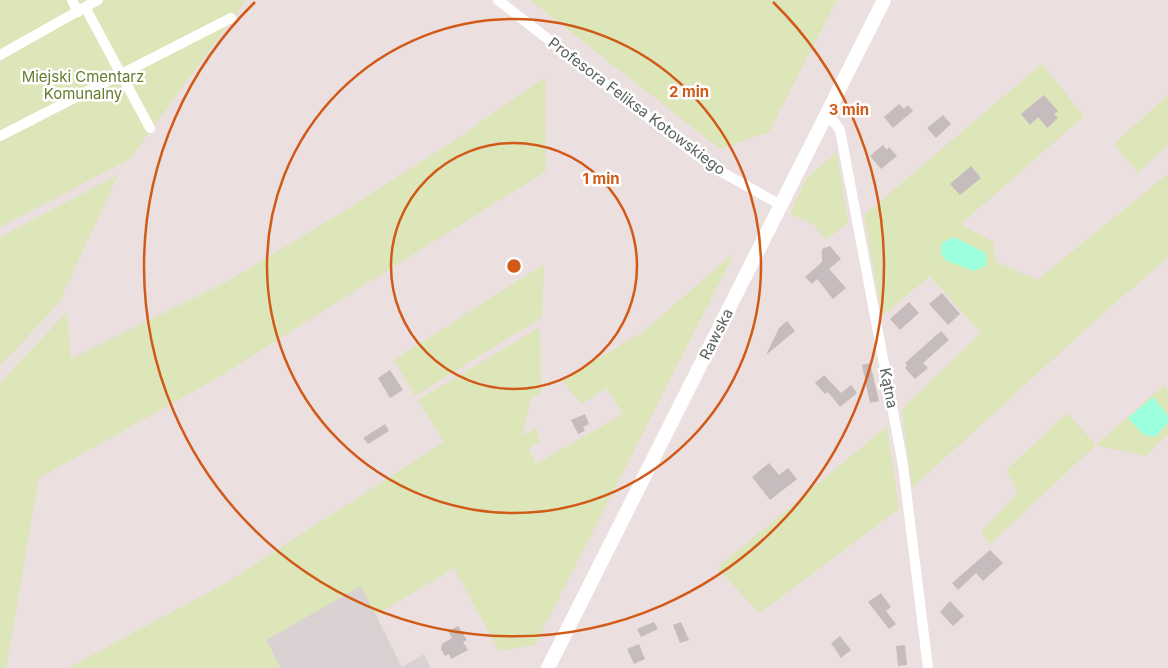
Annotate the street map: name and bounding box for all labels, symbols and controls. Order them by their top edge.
street label: Profesora Feliksa Kotowskiego [545,33,729,179]
park label: Miejski Cmentarz Komunalny [22,67,144,103]
text: 2 min [669,82,709,101]
text: 3 min [829,100,869,119]
text: 1 min [582,169,620,188]
centre of rings [505,257,523,275]
street label: Rawska [695,305,737,363]
street label: Kątna [876,366,902,410]

